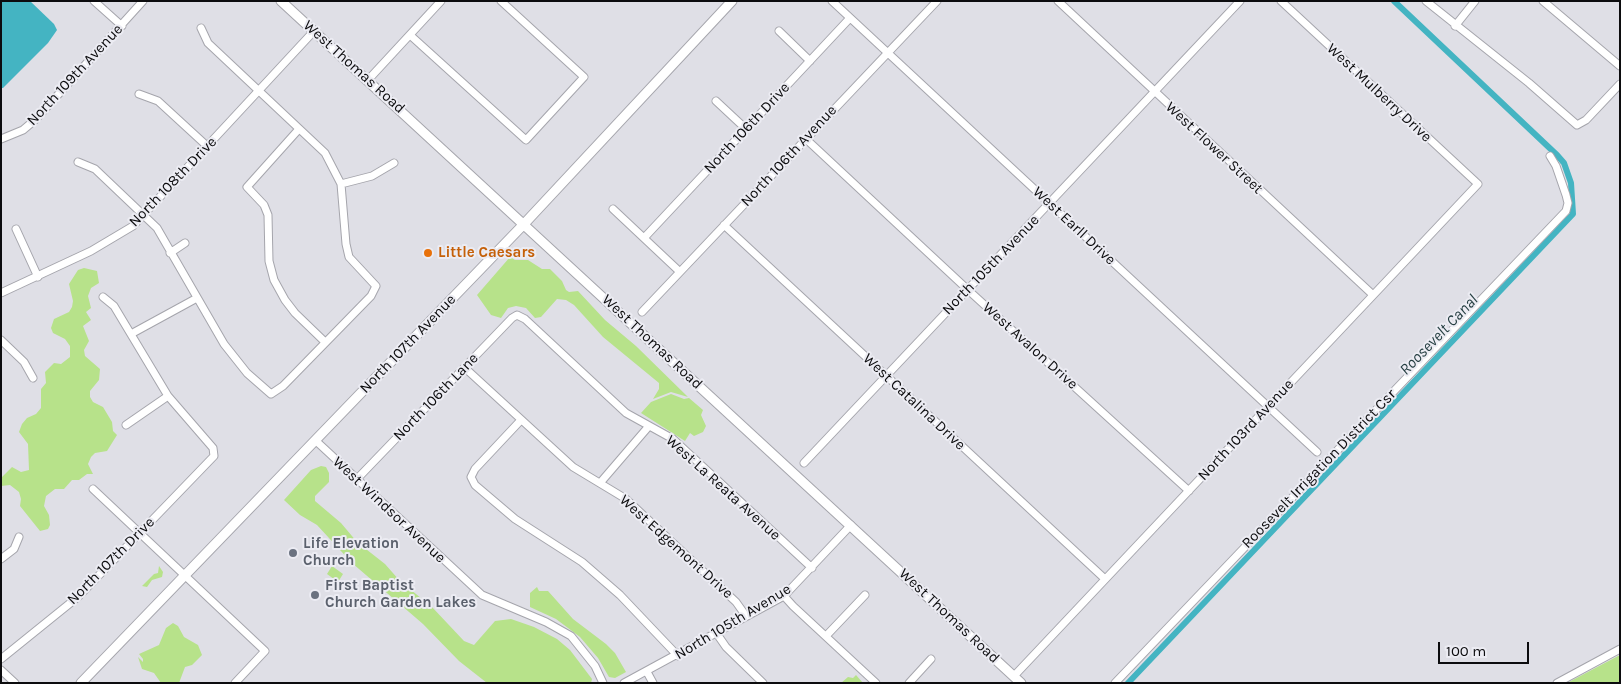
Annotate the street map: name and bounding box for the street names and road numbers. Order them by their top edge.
street label: West Thomas Road [299,17,409,117]
street label: North 109th Avenue [23,20,127,130]
street label: West Mulberry Drive [1323,40,1435,146]
street label: North 106th Drive [700,79,794,177]
street label: West Flower Street [1162,98,1266,198]
street label: North 106th Avenue [737,102,841,210]
street label: North 108th Drive [125,133,221,231]
street label: West Earll Drive [1029,183,1119,269]
street label: North 105th Avenue [939,211,1043,319]
street label: North 107th Avenue [356,291,460,397]
street label: West Thomas Road [598,291,706,393]
street label: West Avalon Drive [979,299,1081,393]
street label: North 106th Lane [390,349,482,445]
street label: West Catalina Drive [859,350,969,454]
street label: North 103rd Avenue [1194,376,1298,484]
street label: Roosevelt Irrigation District Csr [1238,386,1400,552]
street label: West La Reata Avenue [662,432,784,544]
street label: West Windsor Avenue [329,453,449,567]
street label: West Edgemont Drive [615,491,737,603]
street label: North 107th Drive [64,514,158,608]
street label: West Thomas Road [895,565,1003,667]
street label: North 105th Avenue [672,580,794,664]

